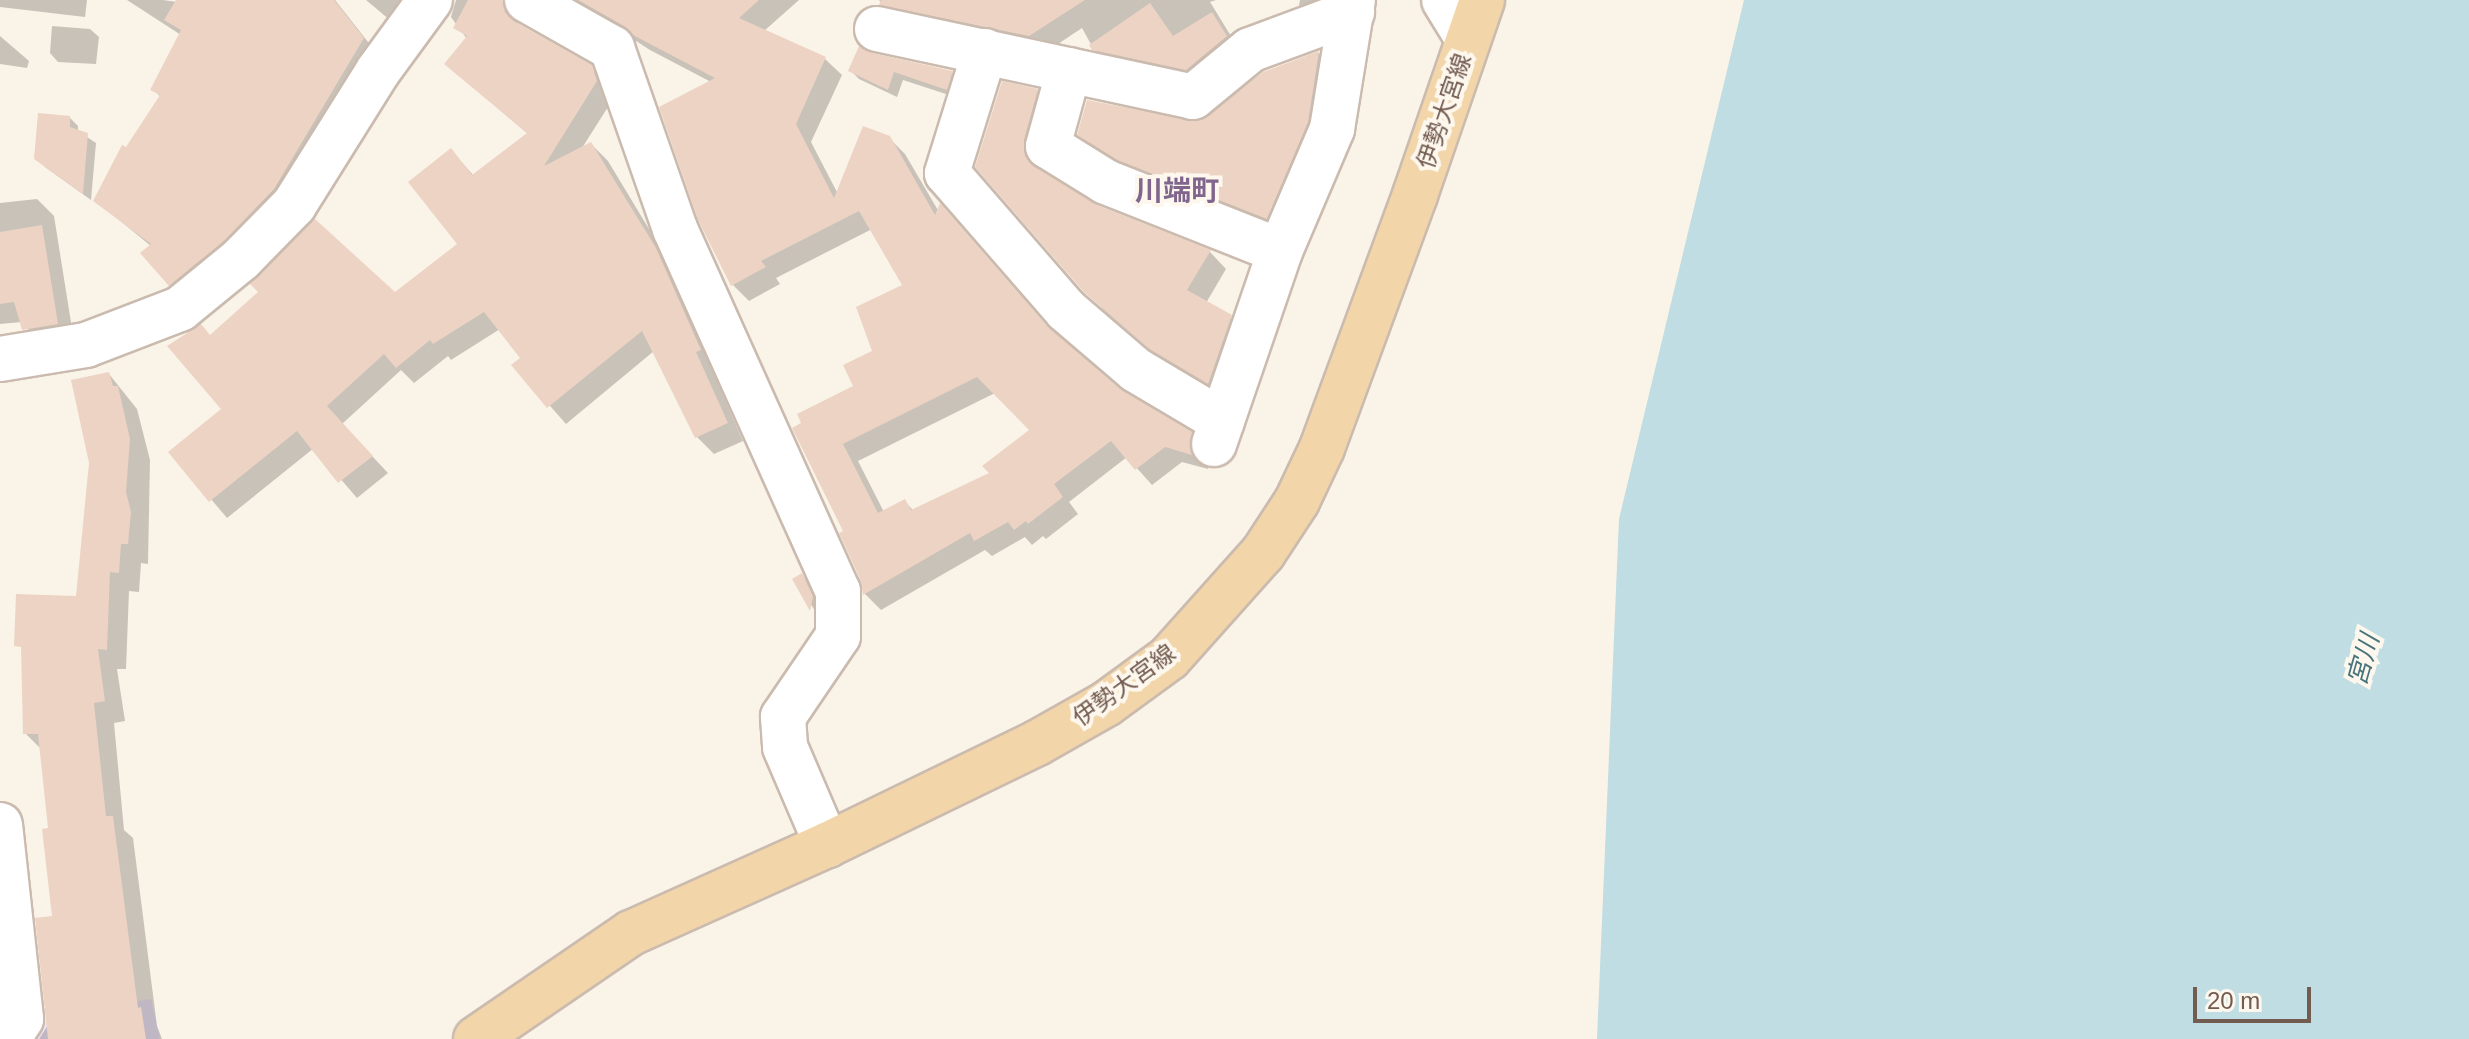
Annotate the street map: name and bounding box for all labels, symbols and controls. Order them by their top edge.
street label: 伊勢大宮線 [1411,50,1477,172]
district label: 川端町 [1135,174,1219,208]
water label: 宮川 [2342,631,2386,689]
street label: 伊勢大宮線 [1067,638,1181,732]
scale bar [2197,971,2315,1021]
text: 20 m [2207,987,2260,1014]

